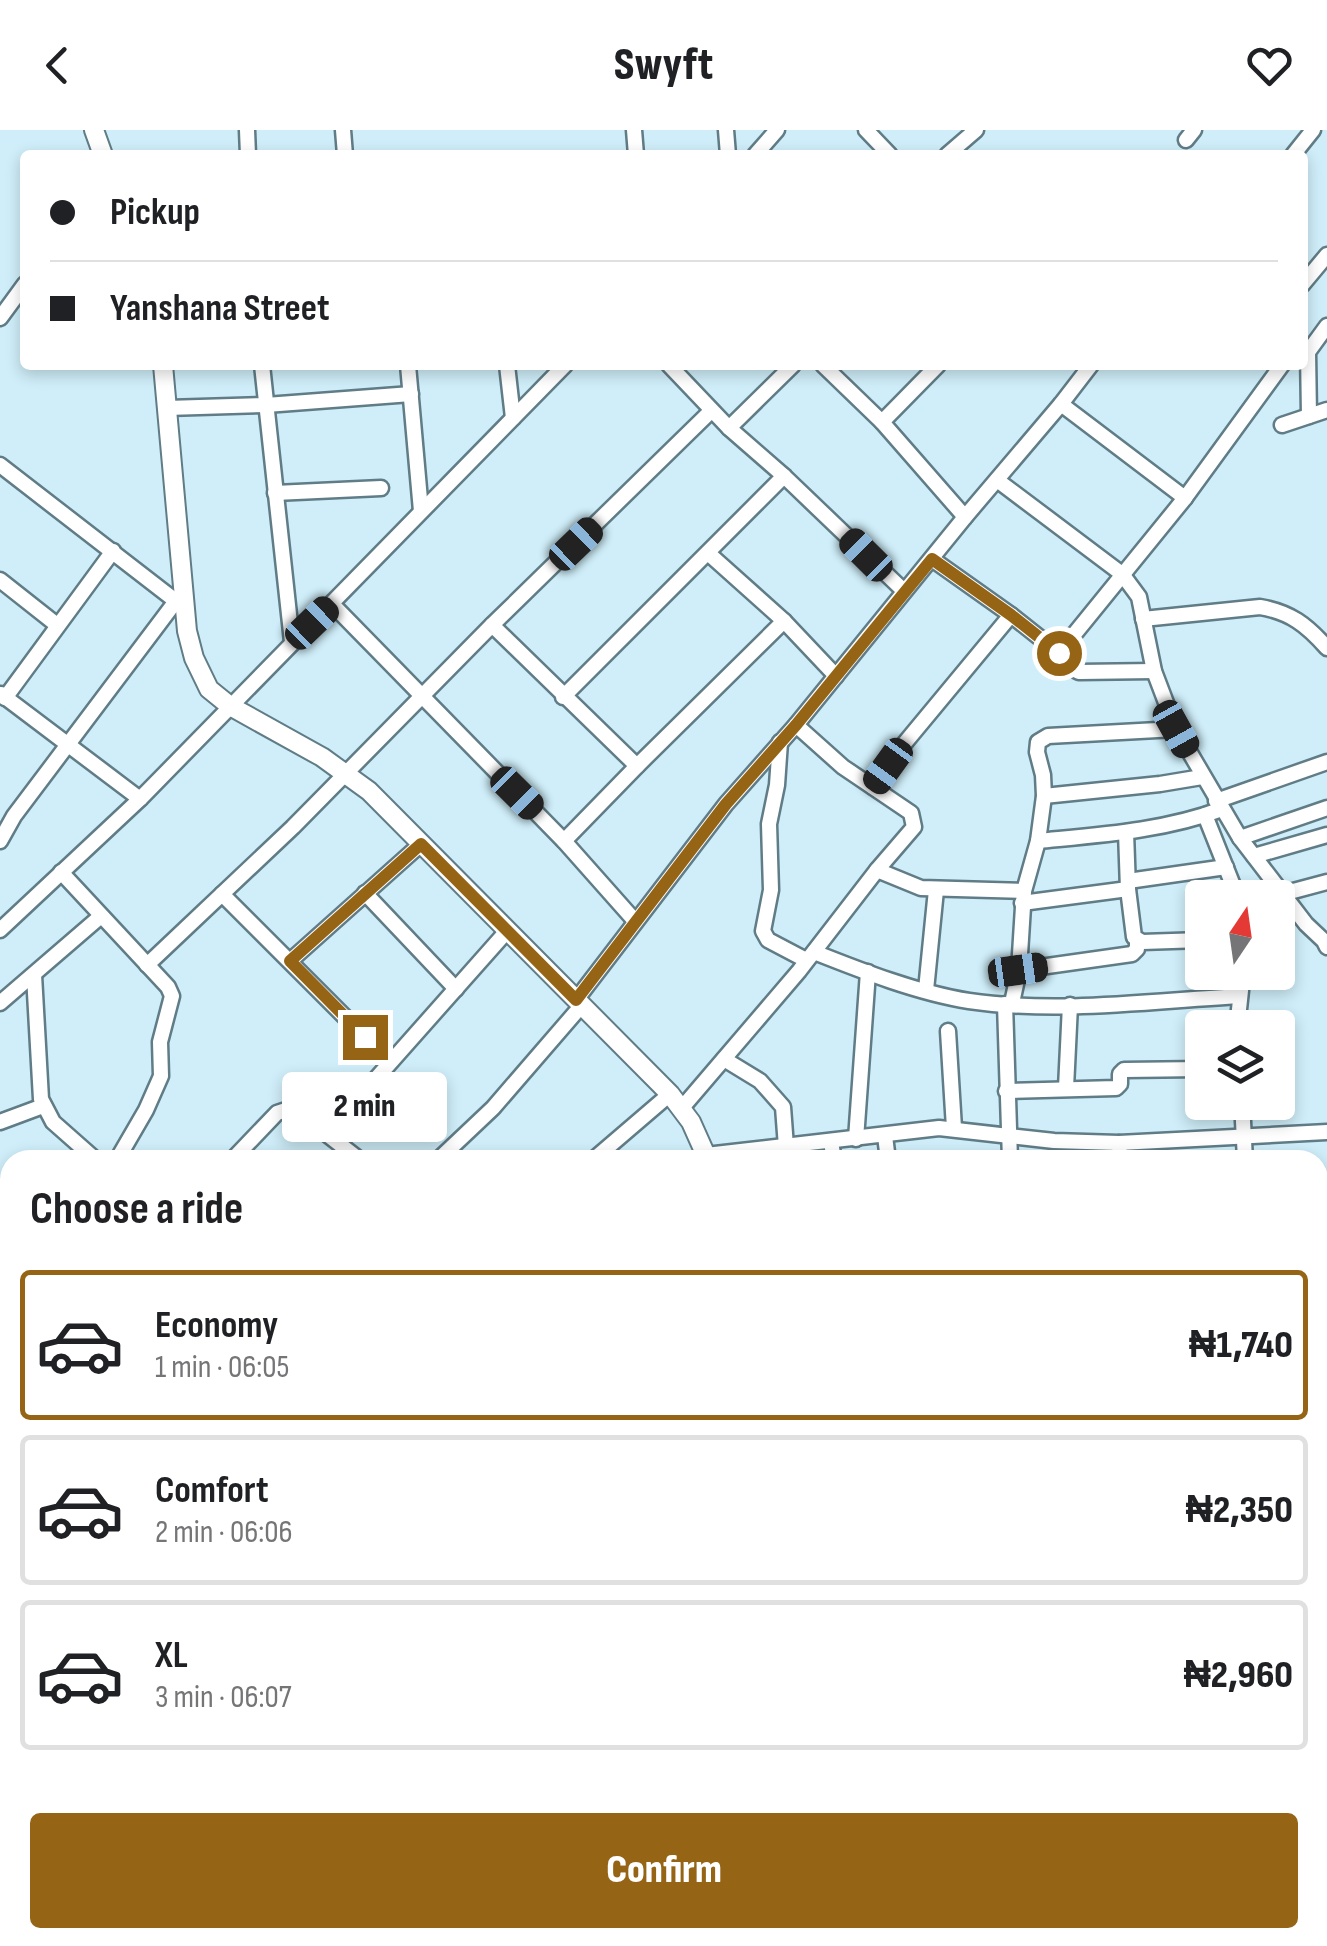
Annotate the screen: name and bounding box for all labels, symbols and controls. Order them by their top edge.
icon: back [30,38,85,93]
text: Swyft [614,38,713,93]
icon: heart [1242,38,1297,93]
text: Pickup [110,190,200,235]
text: Yanshana Street [110,286,330,331]
car [544,512,608,576]
car [834,523,898,587]
car [280,591,344,655]
route start [1037,631,1082,676]
car [1148,695,1204,763]
car [858,733,918,799]
car [485,761,549,825]
north arrow [1185,880,1295,990]
map controls [1185,880,1295,1120]
car [986,951,1050,989]
button: layers [1185,1010,1295,1120]
route end [343,1015,388,1060]
callout: 2 min [282,1072,448,1142]
text: 2 min [333,1087,396,1126]
text: Choose a ride [30,1182,243,1237]
icon: car [35,1300,125,1390]
text: Economy [155,1303,278,1348]
text: ₦1,740 [1189,1323,1293,1368]
text: 1 min · 06:05 [155,1348,289,1387]
icon: car [35,1465,125,1555]
text: Comfort [155,1468,269,1513]
text: ₦2,350 [1186,1488,1293,1533]
text: 2 min · 06:06 [155,1513,293,1552]
icon: car [35,1630,125,1720]
text: XL [155,1633,188,1678]
text: ₦2,960 [1183,1653,1293,1698]
text: 3 min · 06:07 [155,1678,292,1717]
button: Confirm [30,1813,1298,1928]

